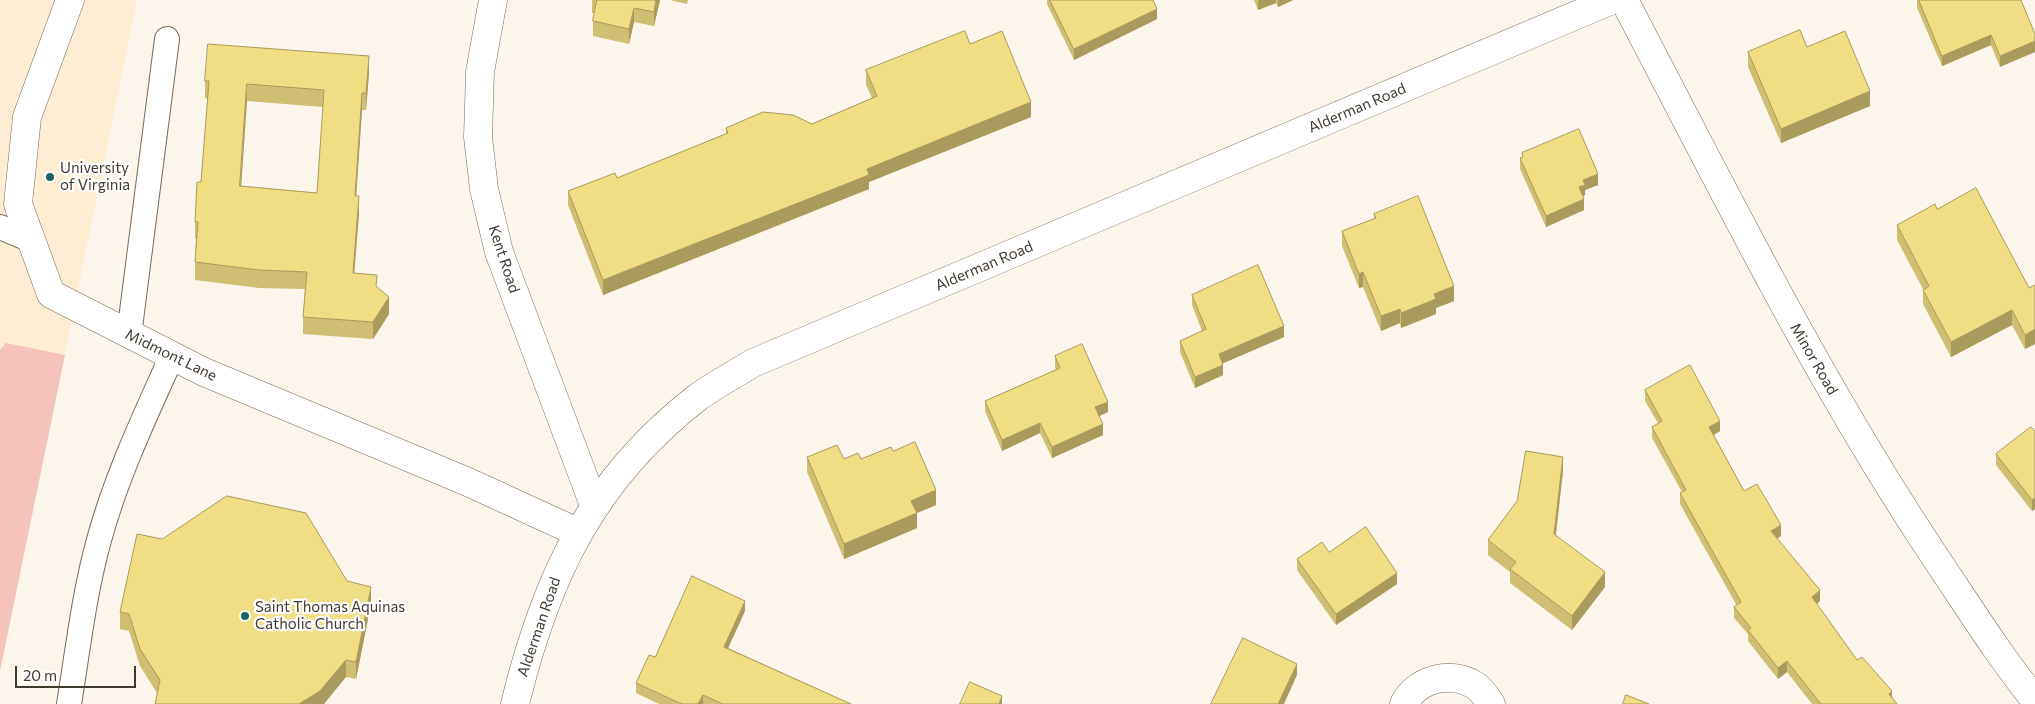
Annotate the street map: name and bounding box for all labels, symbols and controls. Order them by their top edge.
street label: Alderman Road [1306,79,1408,137]
place label: University of Virginia [60,159,130,194]
marker: University of Virginia [44,171,56,183]
street label: Kent Road [485,223,523,295]
street label: Alderman Road [933,237,1035,295]
street label: Minor Road [1786,320,1842,398]
street label: Midmont Lane [122,325,220,385]
street label: Alderman Road [514,575,564,679]
place label: Saint Thomas Aquinas Catholic Church [255,598,405,633]
marker: Saint Thomas Aquinas Catholic Church [239,610,251,622]
scale bar [18,656,139,688]
text: 20 m [23,666,57,684]

